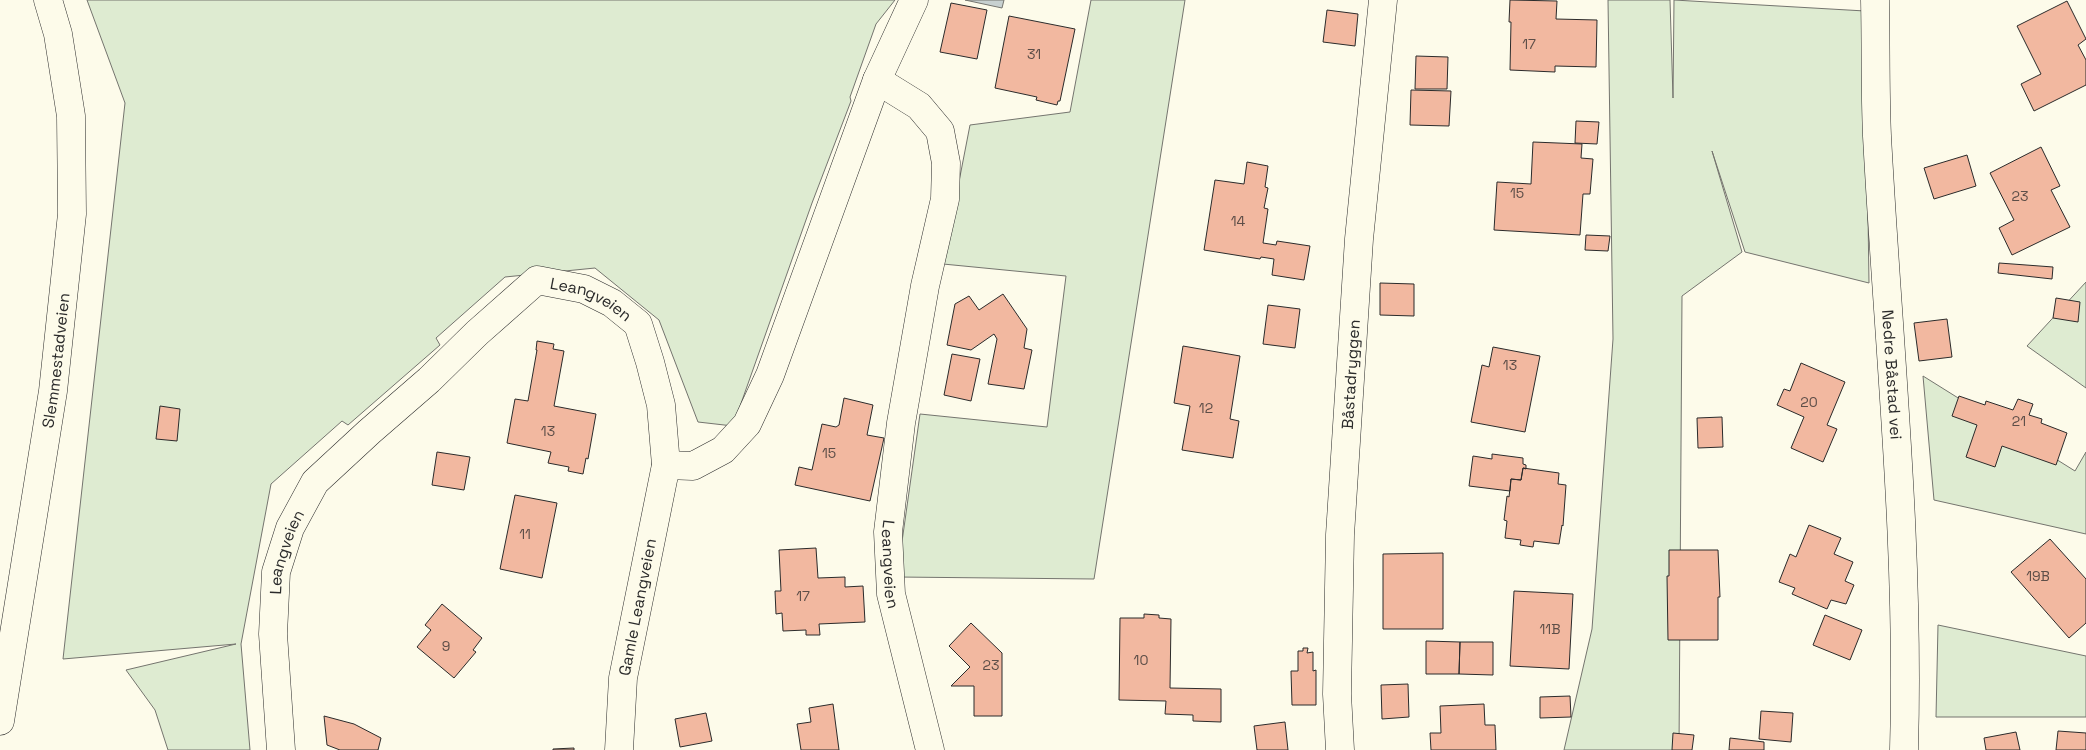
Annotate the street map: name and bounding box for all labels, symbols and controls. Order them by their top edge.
house number: 17 [1522,35,1536,53]
house number: 31 [1027,45,1041,63]
house number: 15 [1510,184,1524,202]
house number: 23 [2012,187,2028,205]
house number: 14 [1231,212,1246,230]
street label: Leangveien [548,273,636,326]
street label: Slemmestadveien [37,292,74,430]
street label: Nedre Båstad vei [1877,309,1907,440]
street label: Båstadryggen [1337,319,1365,430]
house number: 13 [1503,356,1517,374]
house number: 20 [1800,393,1818,411]
house number: 12 [1199,399,1213,417]
house number: 21 [2012,412,2026,430]
house number: 13 [541,422,555,440]
house number: 15 [822,444,836,462]
street label: Leangveien [265,506,309,595]
street label: Leangveien [877,519,904,611]
house number: 11 [519,525,531,543]
street label: Gamle Leangveien [614,537,661,678]
house number: 19B [2026,567,2050,585]
house number: 17 [796,587,810,605]
house number: 11B [1540,620,1560,638]
house number: 9 [442,637,450,655]
house number: 10 [1134,651,1148,669]
house number: 23 [983,656,999,674]

